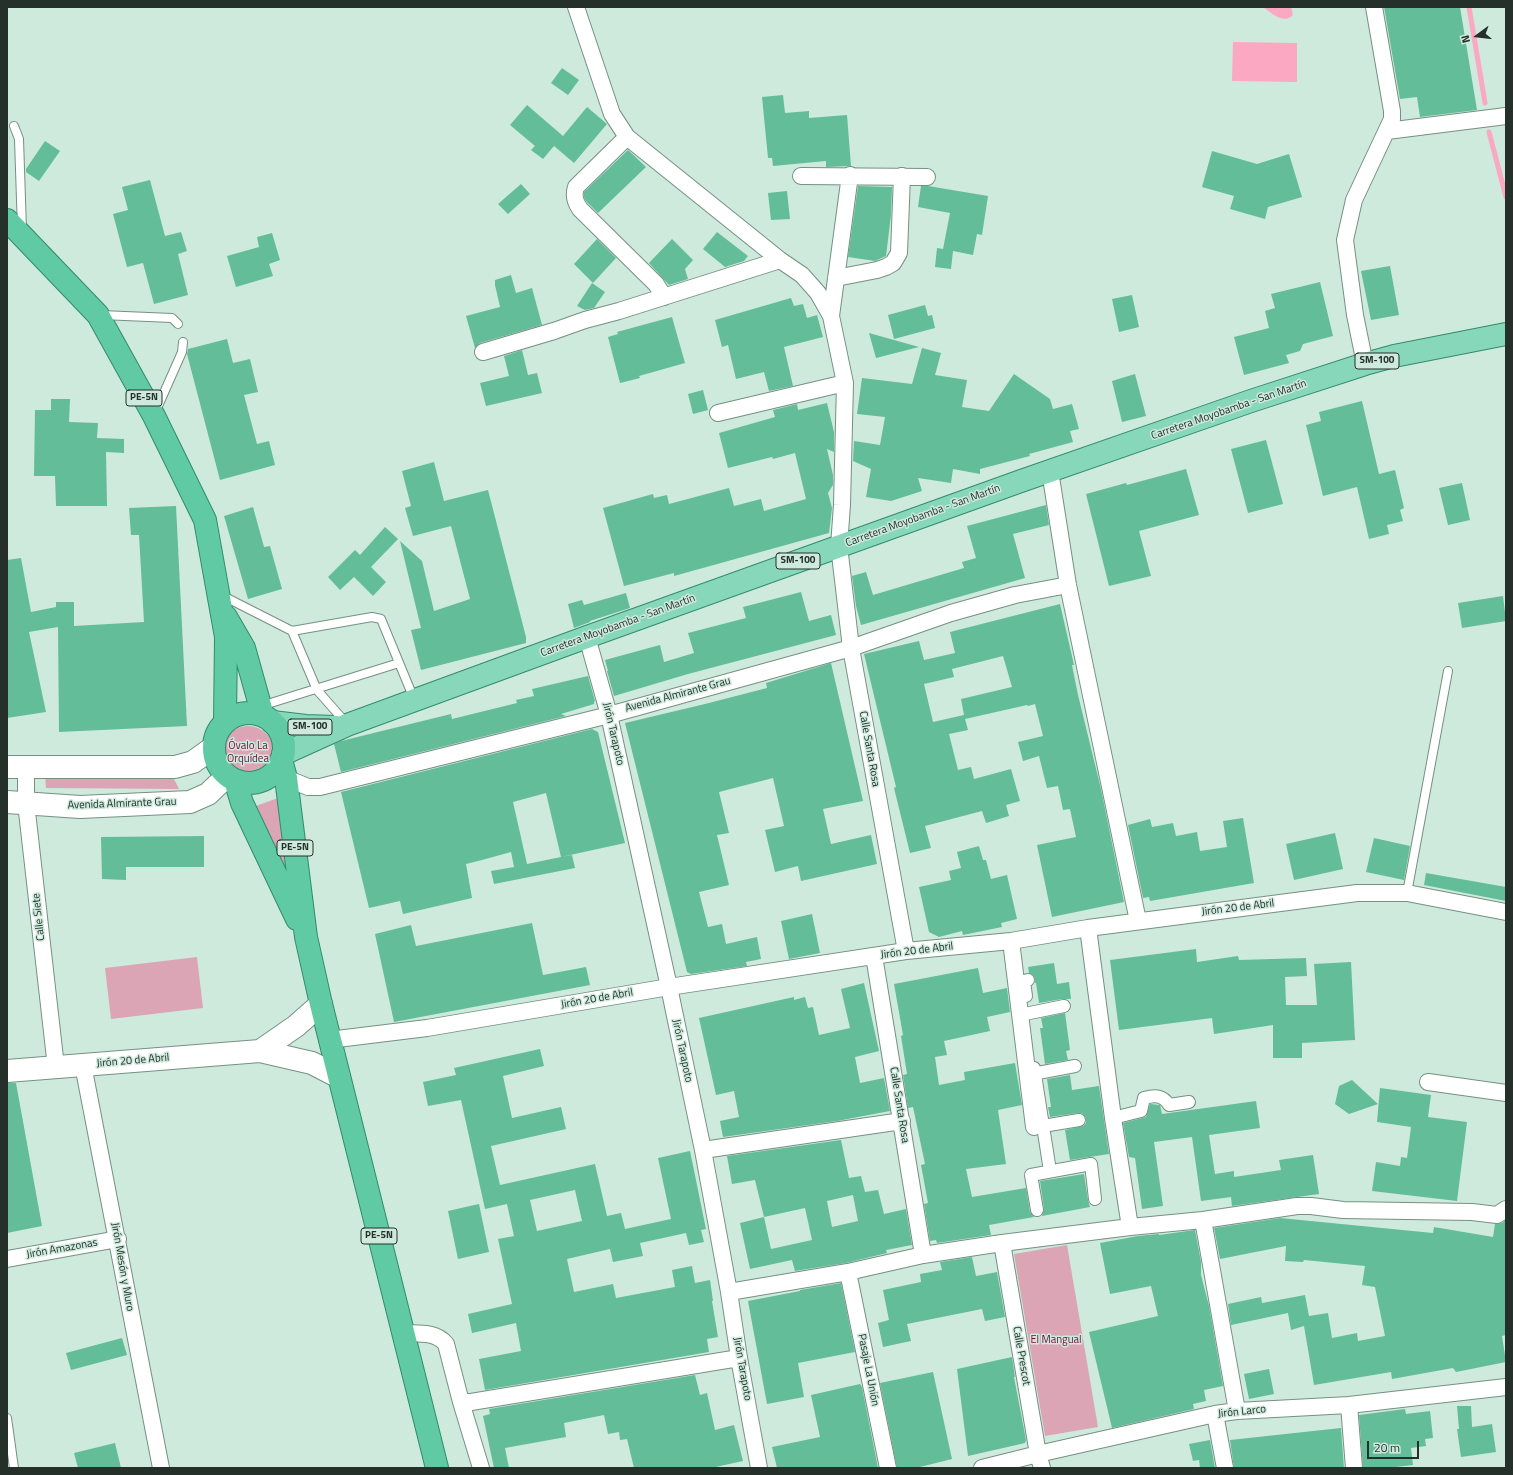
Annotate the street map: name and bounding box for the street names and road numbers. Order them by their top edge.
road number: SM-100 [1355,353,1399,369]
street label: Carretera Moyobamba - San Martín [1150,377,1308,443]
road number: PE-5N [126,390,162,406]
street label: Carretera Moyobamba - San Martín [844,482,1002,550]
road number: SM-100 [776,553,820,569]
street label: Carretera Moyobamba - San Martín [539,592,697,660]
street label: Avenida Almirante Grau [624,675,732,715]
street label: Jirón Tarapoto [599,701,627,767]
street label: Calle Santa Rosa [856,710,882,788]
road number: SM-100 [288,719,332,735]
street label: Avenida Almirante Grau [67,796,177,812]
road number: PE-5N [277,840,313,856]
street label: Calle Siete [30,893,48,941]
street label: Jirón 20 de Abril [1201,897,1275,919]
street label: Jirón 20 de Abril [880,940,954,962]
street label: Jirón 20 de Abril [560,986,634,1012]
street label: Jirón Tarapoto [669,1018,695,1084]
street label: Jirón 20 de Abril [96,1051,170,1071]
street label: Calle Santa Rosa [886,1066,912,1144]
street label: Jirón Mesón y Muro [108,1222,136,1312]
road number: PE-5N [361,1228,397,1244]
street label: Jirón Amazonas [25,1236,99,1262]
street label: Calle Prescot [1009,1325,1033,1387]
street label: Pasaje La Unión [855,1333,881,1407]
street label: Jirón Tarapoto [730,1336,754,1402]
street label: Jirón Larco [1217,1403,1267,1421]

